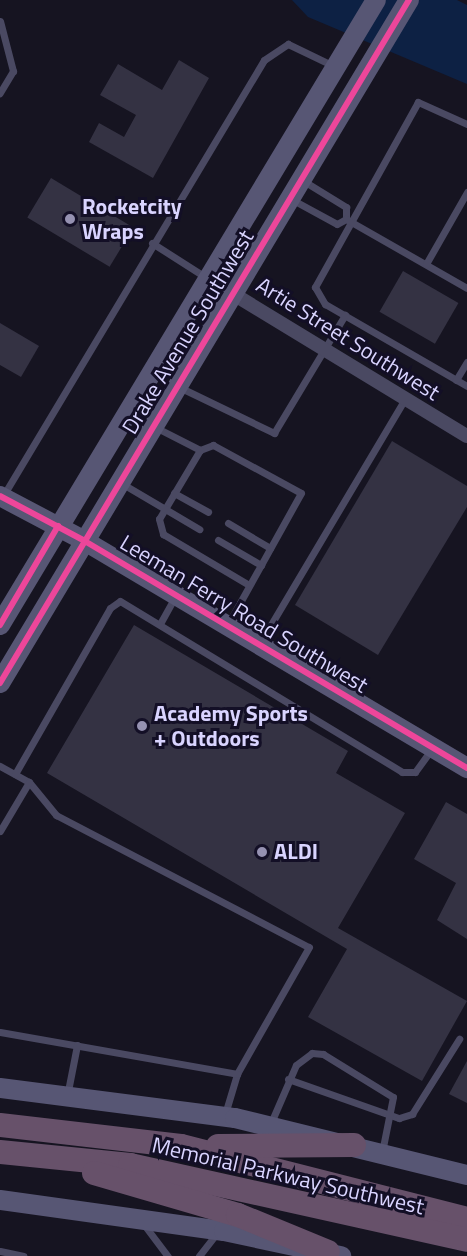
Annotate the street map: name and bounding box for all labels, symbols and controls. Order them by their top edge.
place label: Rocketcity Wraps [82,193,182,244]
marker: Rocketcity Wraps [63,212,77,226]
street label: Drake Avenue Southwest [117,225,259,439]
street label: Artie Street Southwest [251,272,445,406]
street label: Leeman Ferry Road Southwest [115,529,373,699]
place label: Academy Sports + Outdoors [154,700,308,752]
marker: Academy Sports + Outdoors [135,719,149,733]
place label: ALDI [274,839,318,865]
marker: ALDI [255,845,269,859]
street label: Memorial Parkway Southwest [149,1132,427,1220]

